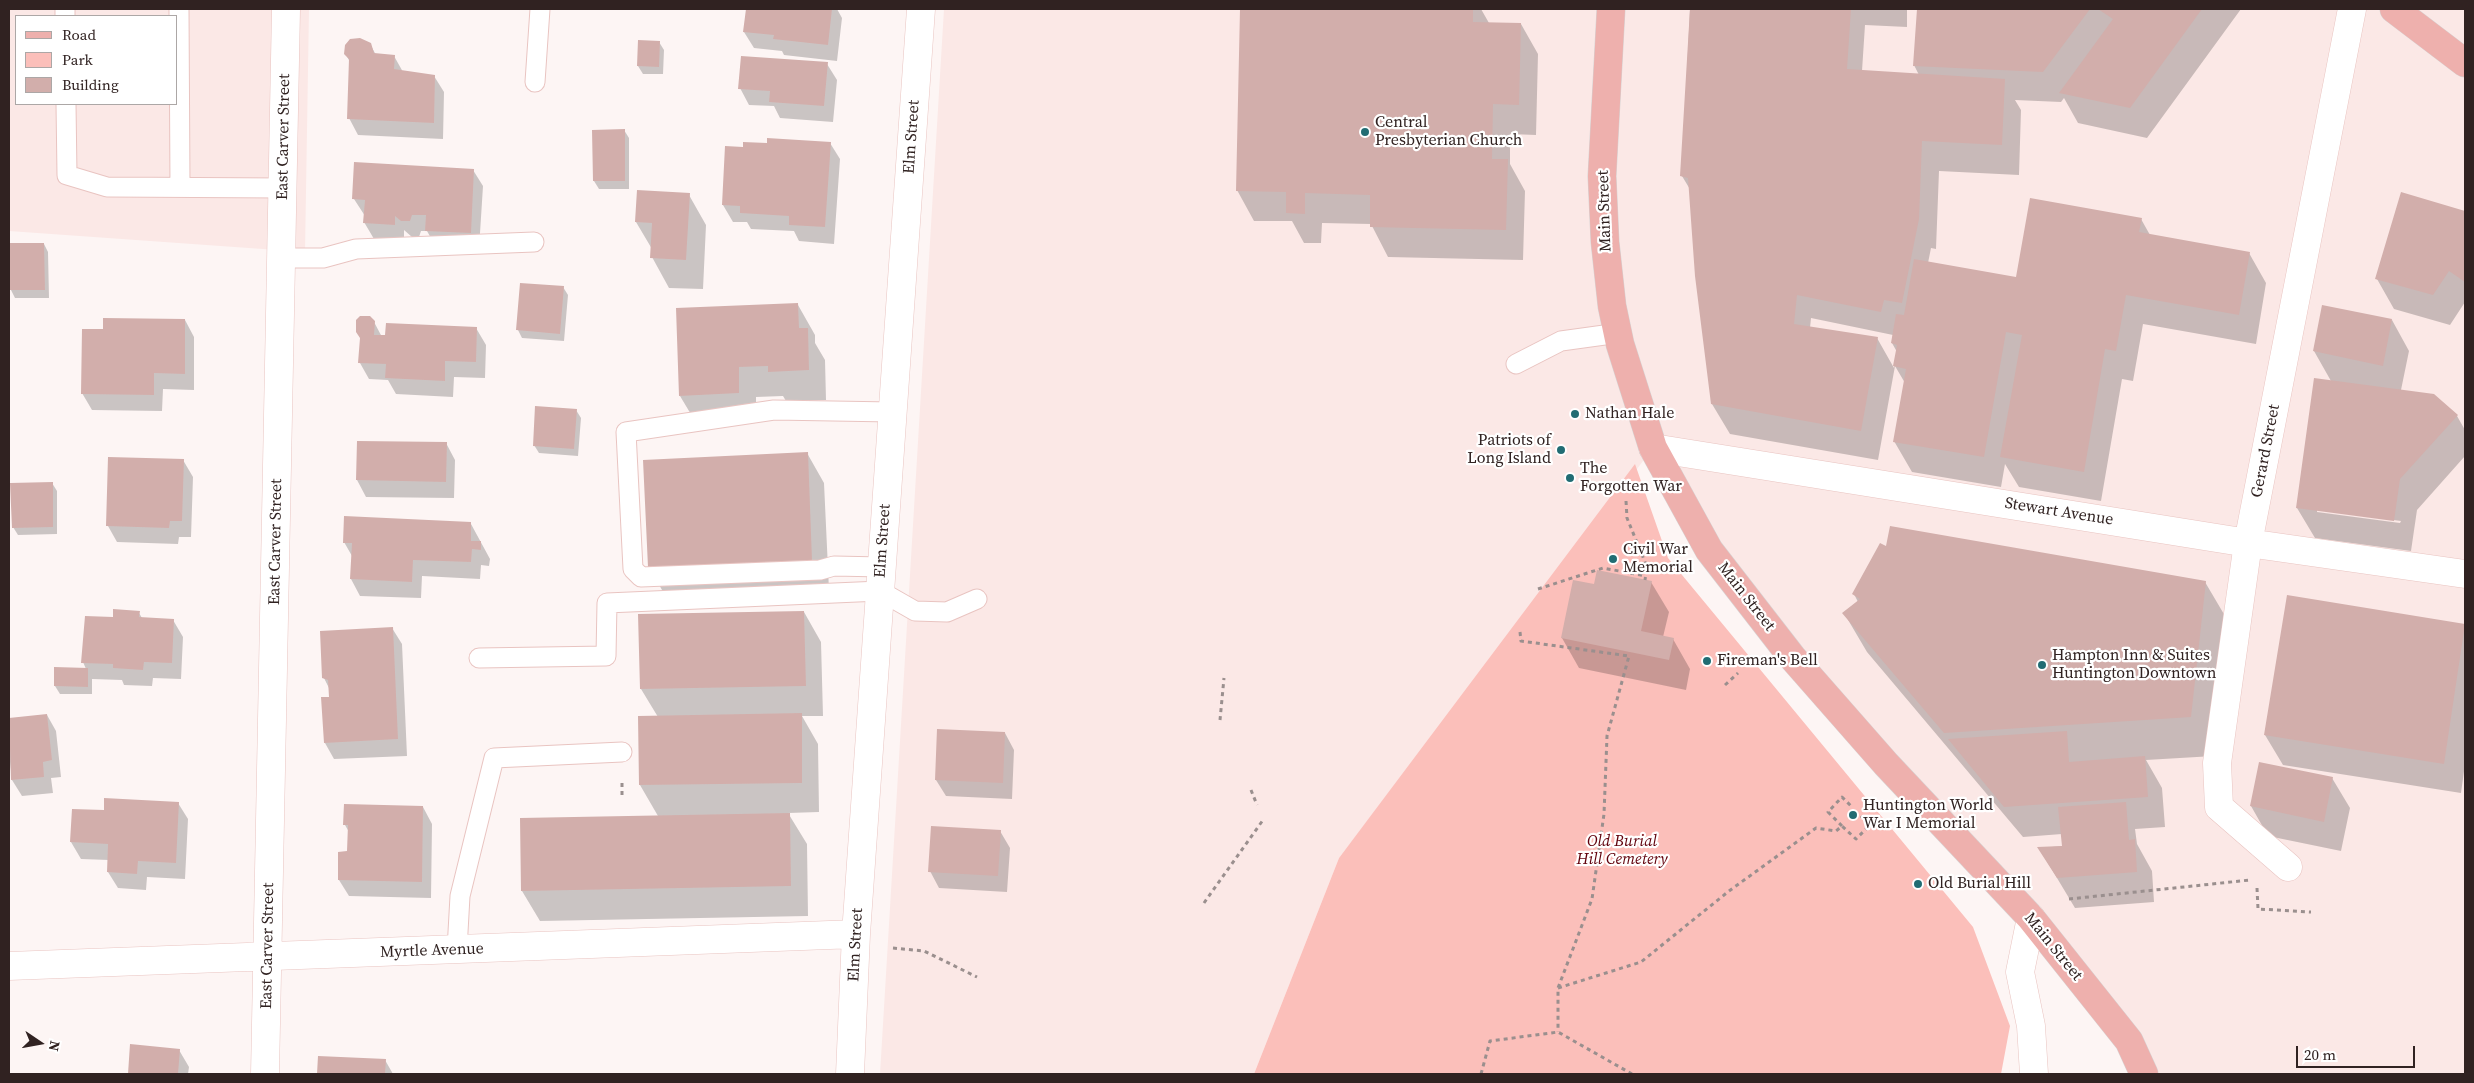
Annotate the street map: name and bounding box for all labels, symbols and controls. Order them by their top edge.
legend [15,15,178,105]
text: Road [62,24,96,45]
text: Park [62,49,93,70]
text: Building [62,74,119,95]
street label: East Carver Street [273,74,295,200]
street label: Elm Street [900,99,924,175]
place label: Central Presbyterian Church [1375,113,1522,151]
marker: Central Presbyterian Church [1359,126,1371,138]
street label: Main Street [1594,170,1616,252]
street label: Gerard Street [2248,403,2284,499]
place label: Nathan Hale [1585,404,1674,424]
marker: Nathan Hale [1569,408,1581,420]
place label: Patriots of Long Island [1467,431,1551,469]
marker: Patriots of Long Island [1555,444,1567,456]
place label: The Forgotten War [1580,459,1682,497]
marker: The Forgotten War [1564,472,1576,484]
street label: East Carver Street [265,479,287,605]
street label: Stewart Avenue [2003,494,2115,530]
street label: Elm Street [871,503,895,579]
place label: Civil War Memorial [1623,540,1693,578]
marker: Civil War Memorial [1607,553,1619,565]
street label: Main Street [1713,559,1779,635]
place label: Hampton Inn & Suites Huntington Downtown [2052,646,2216,684]
place label: Fireman's Bell [1717,651,1818,671]
marker: Fireman's Bell [1701,655,1713,667]
marker: Hampton Inn & Suites Huntington Downtown [2036,659,2048,671]
place label: Huntington World War I Memorial [1863,796,1993,834]
marker: Huntington World War I Memorial [1847,809,1859,821]
park label: Old Burial Hill Cemetery [1576,832,1668,870]
place label: Old Burial Hill [1928,874,2031,894]
marker: Old Burial Hill [1912,878,1924,890]
street label: East Carver Street [257,883,279,1009]
street label: Elm Street [844,908,868,982]
street label: Main Street [2020,909,2086,985]
street label: Myrtle Avenue [380,940,484,962]
north arrow [15,1018,65,1068]
scale bar [2299,1036,2418,1068]
text: N [44,1039,66,1053]
text: 20 m [2304,1044,2336,1065]

